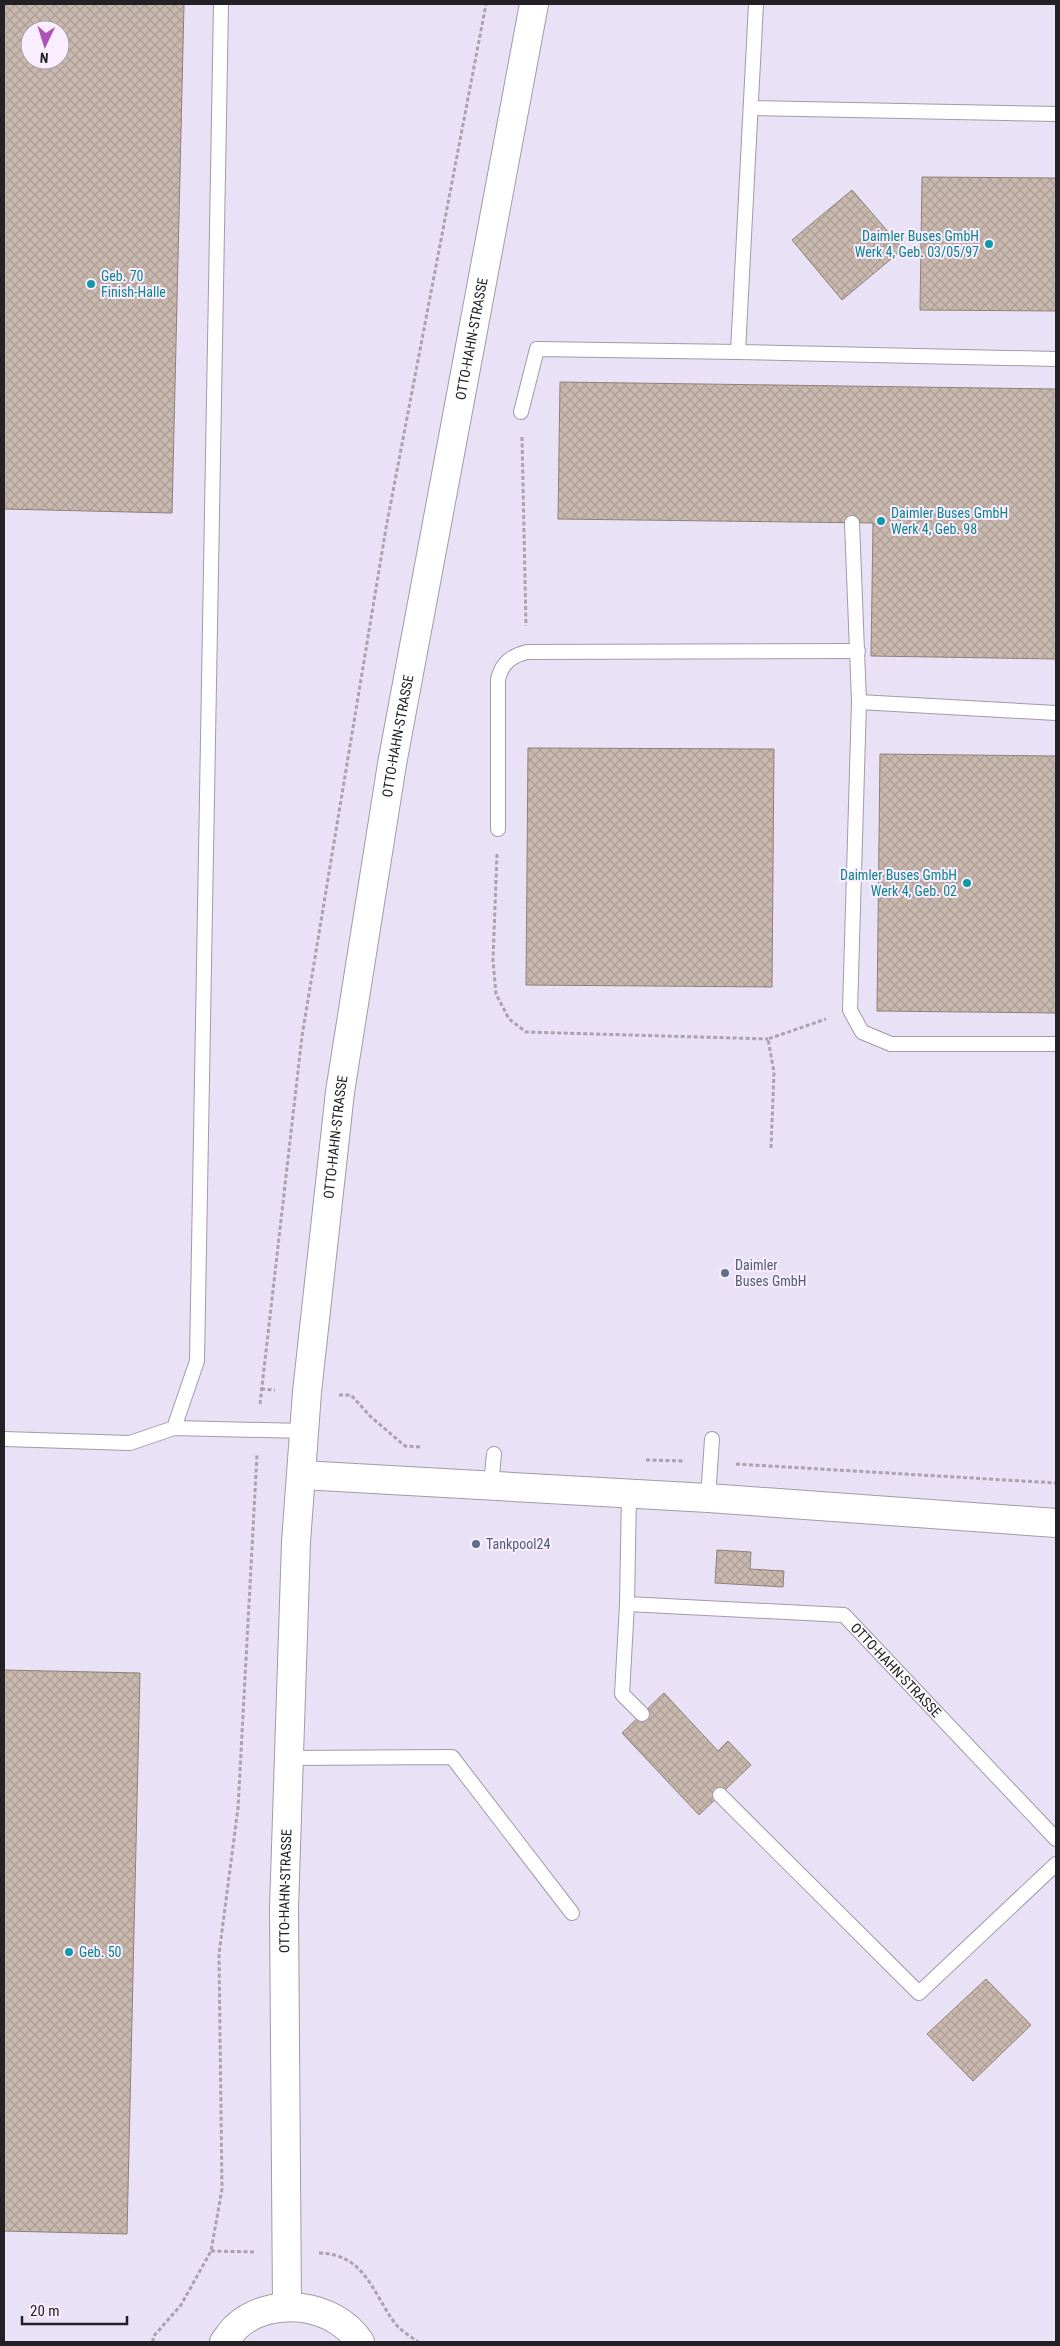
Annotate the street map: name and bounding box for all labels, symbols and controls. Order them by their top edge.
north arrow [20,20,70,70]
text: N [39,50,49,66]
place label: Daimler Buses GmbH Werk 4, Geb. 03/05/97 [855,228,979,260]
marker: Daimler Buses GmbH Werk 4, Geb. 03/05/97 [983,238,995,250]
place label: Geb. 70 Finish-Halle [101,268,166,300]
street label: OTTO-HAHN-STRASSE [452,276,491,401]
marker: Geb. 70 Finish-Halle [85,278,97,290]
place label: Daimler Buses GmbH Werk 4, Geb. 98 [891,505,1008,537]
marker: Daimler Buses GmbH Werk 4, Geb. 98 [875,515,887,527]
street label: OTTO-HAHN-STRASSE [379,674,416,798]
place label: Daimler Buses GmbH Werk 4, Geb. 02 [840,867,957,899]
marker: Daimler Buses GmbH Werk 4, Geb. 02 [961,877,973,889]
street label: OTTO-HAHN-STRASSE [320,1074,351,1200]
place label: Daimler Buses GmbH [735,1257,806,1289]
marker: Daimler Buses GmbH [719,1267,731,1279]
place label: Tankpool24 [486,1536,550,1552]
marker: Tankpool24 [470,1538,482,1550]
street label: OTTO-HAHN-STRASSE [848,1619,944,1721]
street label: OTTO-HAHN-STRASSE [276,1829,295,1953]
place label: Geb. 50 [79,1944,122,1960]
marker: Geb. 50 [63,1946,75,1958]
scale bar [22,2294,128,2326]
text: 20 m [30,2302,60,2320]

